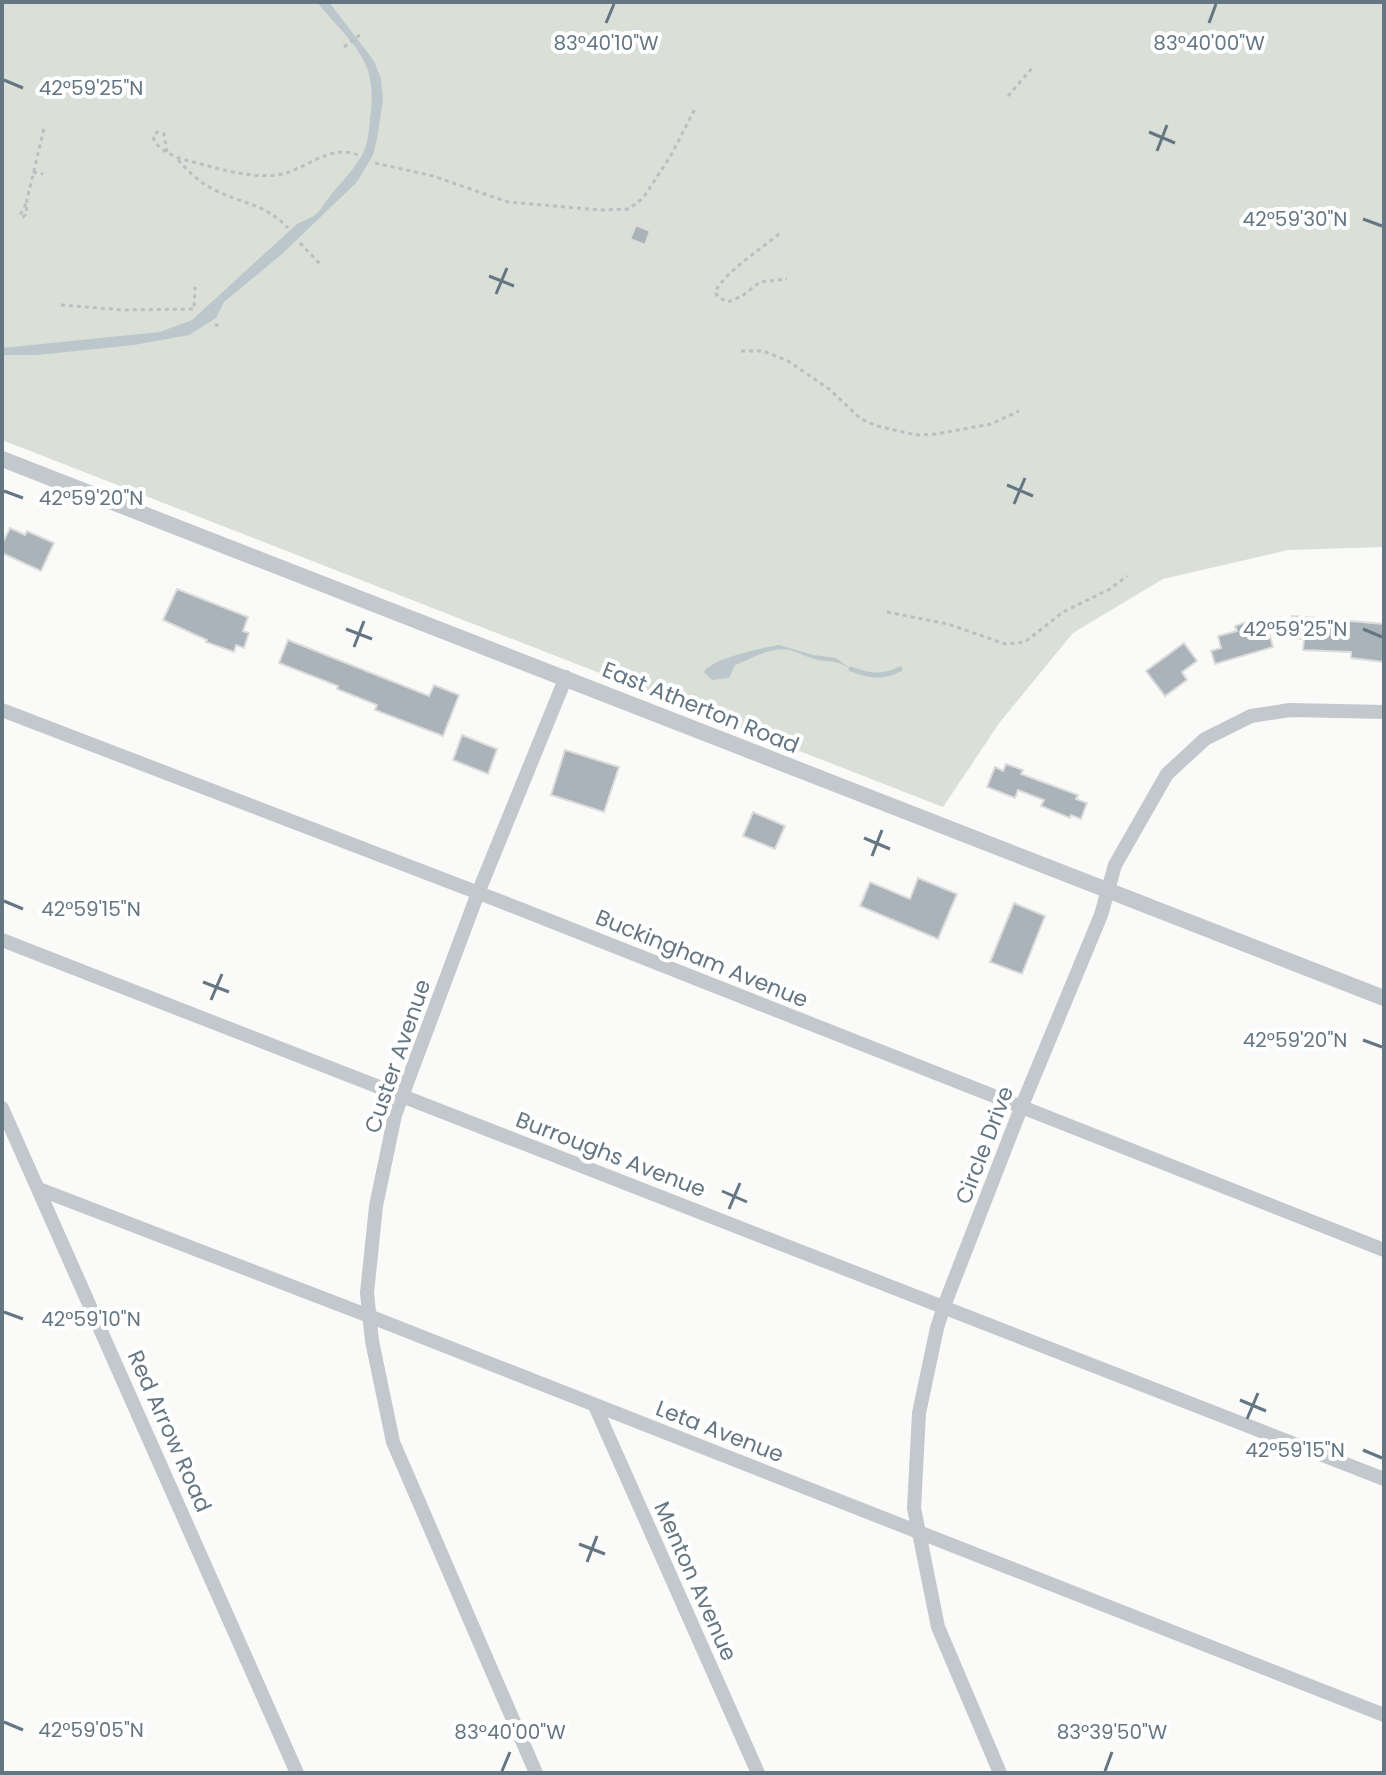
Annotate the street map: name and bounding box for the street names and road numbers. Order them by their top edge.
street label: East Atherton Road [598,654,804,761]
street label: Buckingham Avenue [591,902,813,1015]
street label: Custer Avenue [357,975,438,1137]
street label: Circle Drive [948,1082,1021,1209]
street label: Burroughs Avenue [511,1104,710,1205]
street label: Red Arrow Road [120,1345,219,1517]
street label: Leta Avenue [651,1393,788,1470]
street label: Menton Avenue [647,1497,745,1666]

